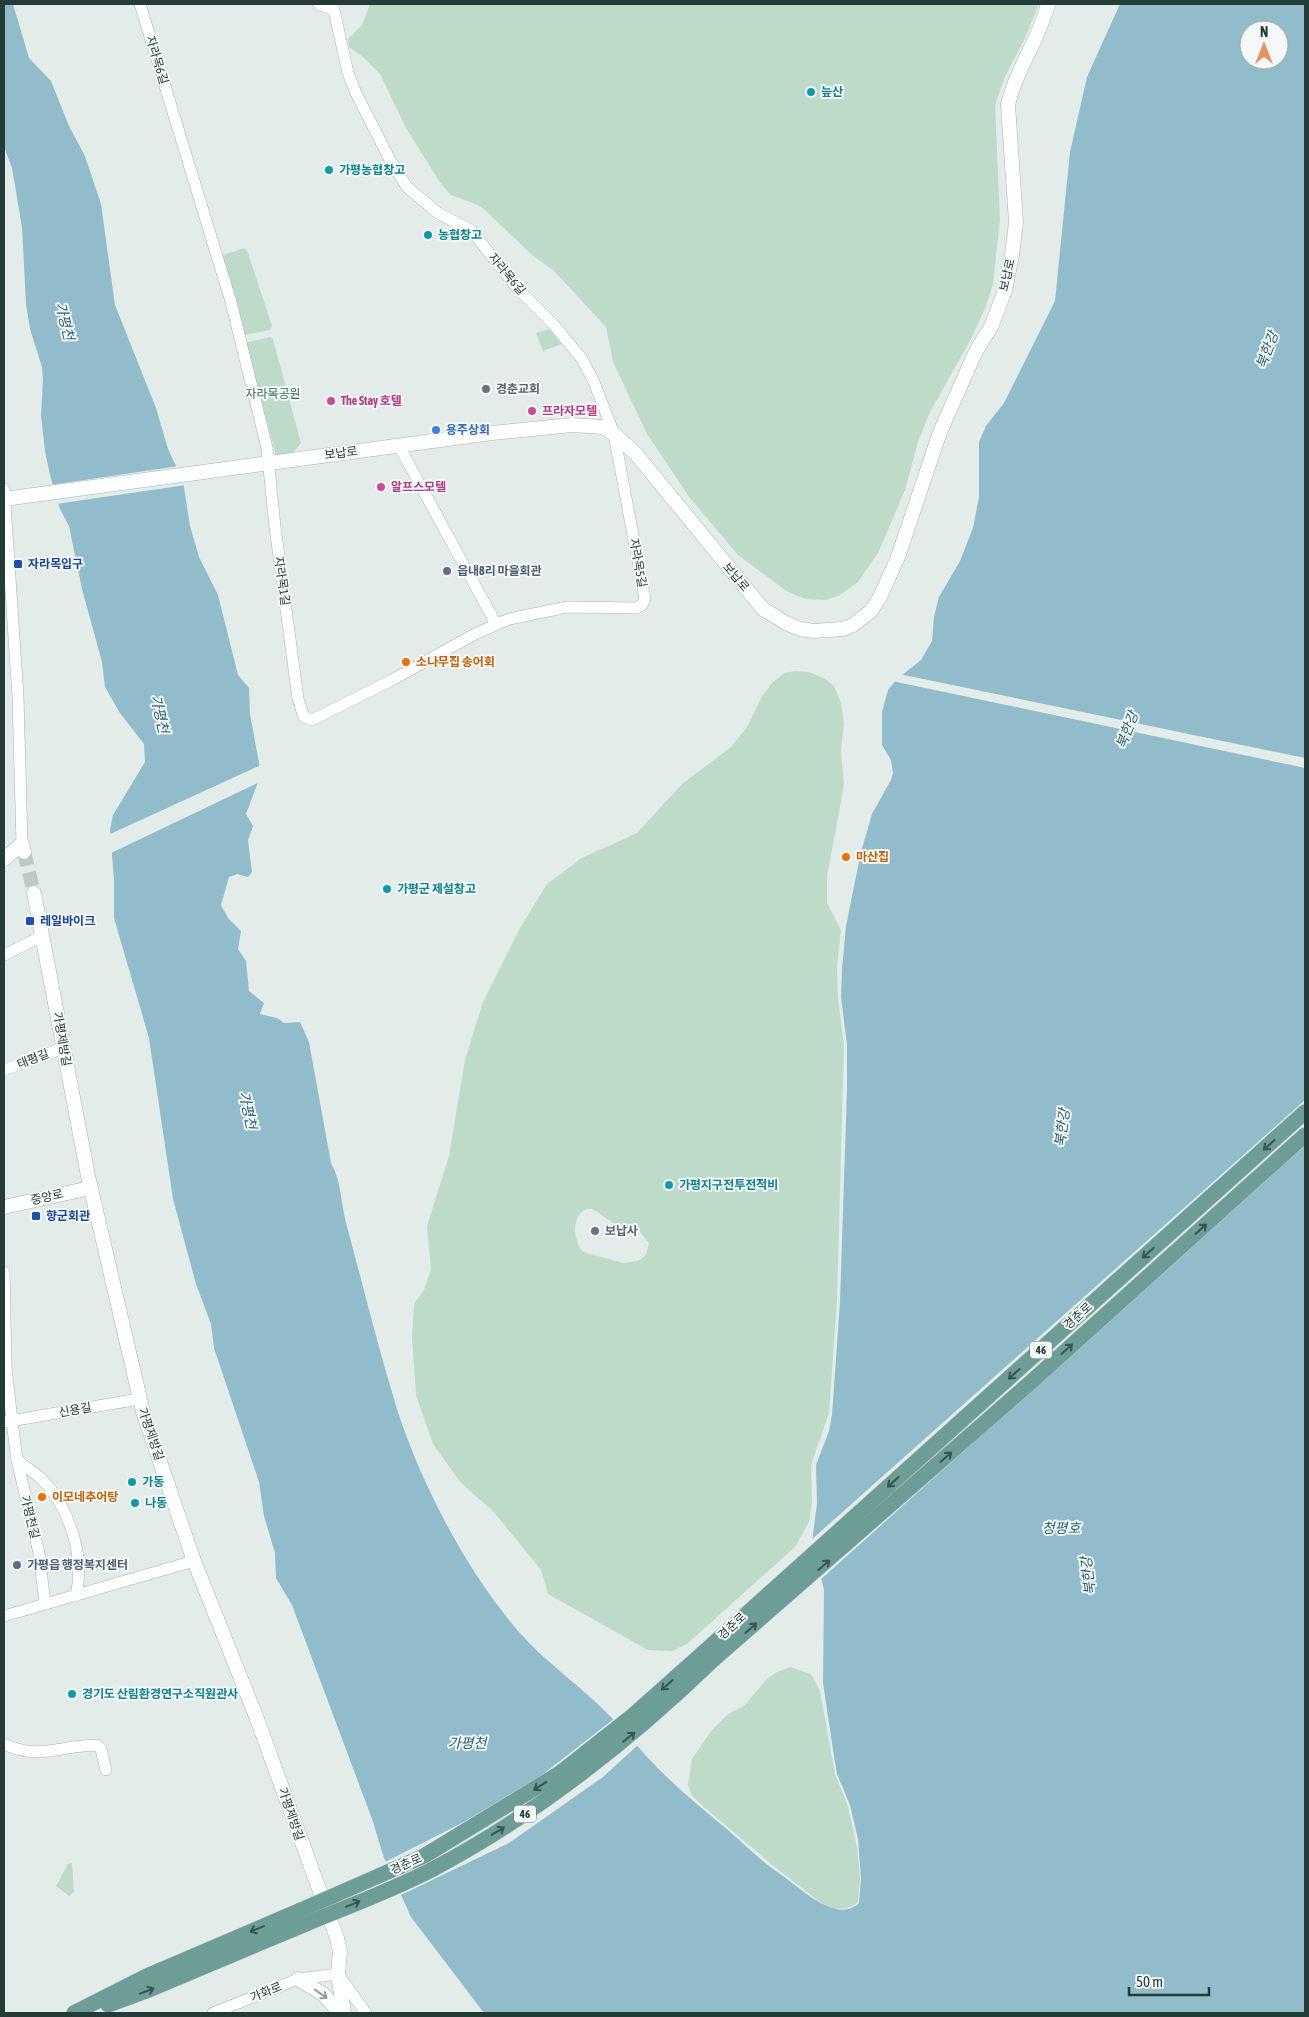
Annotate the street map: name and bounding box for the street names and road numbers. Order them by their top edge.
street label: 자라목6길 [143,34,171,86]
street label: 자라목6길 [486,250,528,298]
street label: 보납로 [996,257,1018,293]
street label: 보납로 [324,444,358,462]
street label: 자라목5길 [627,537,649,589]
street label: 자라목1길 [272,555,292,607]
street label: 보납로 [720,560,752,594]
street label: 가평제방길 [50,1011,74,1067]
street label: 태평길 [15,1047,51,1071]
street label: 중앙로 [29,1186,65,1208]
street label: 경춘로 [1061,1300,1095,1332]
road number: 46 [1030,1342,1052,1358]
street label: 신용길 [57,1400,93,1420]
street label: 가평제방길 [135,1406,167,1462]
street label: 가평천길 [18,1494,42,1540]
street label: 경춘로 [715,1610,749,1642]
street label: 가평제방길 [275,1786,307,1842]
road number: 46 [514,1806,536,1822]
street label: 경춘로 [388,1851,424,1877]
street label: 가화로 [248,1979,284,2005]

